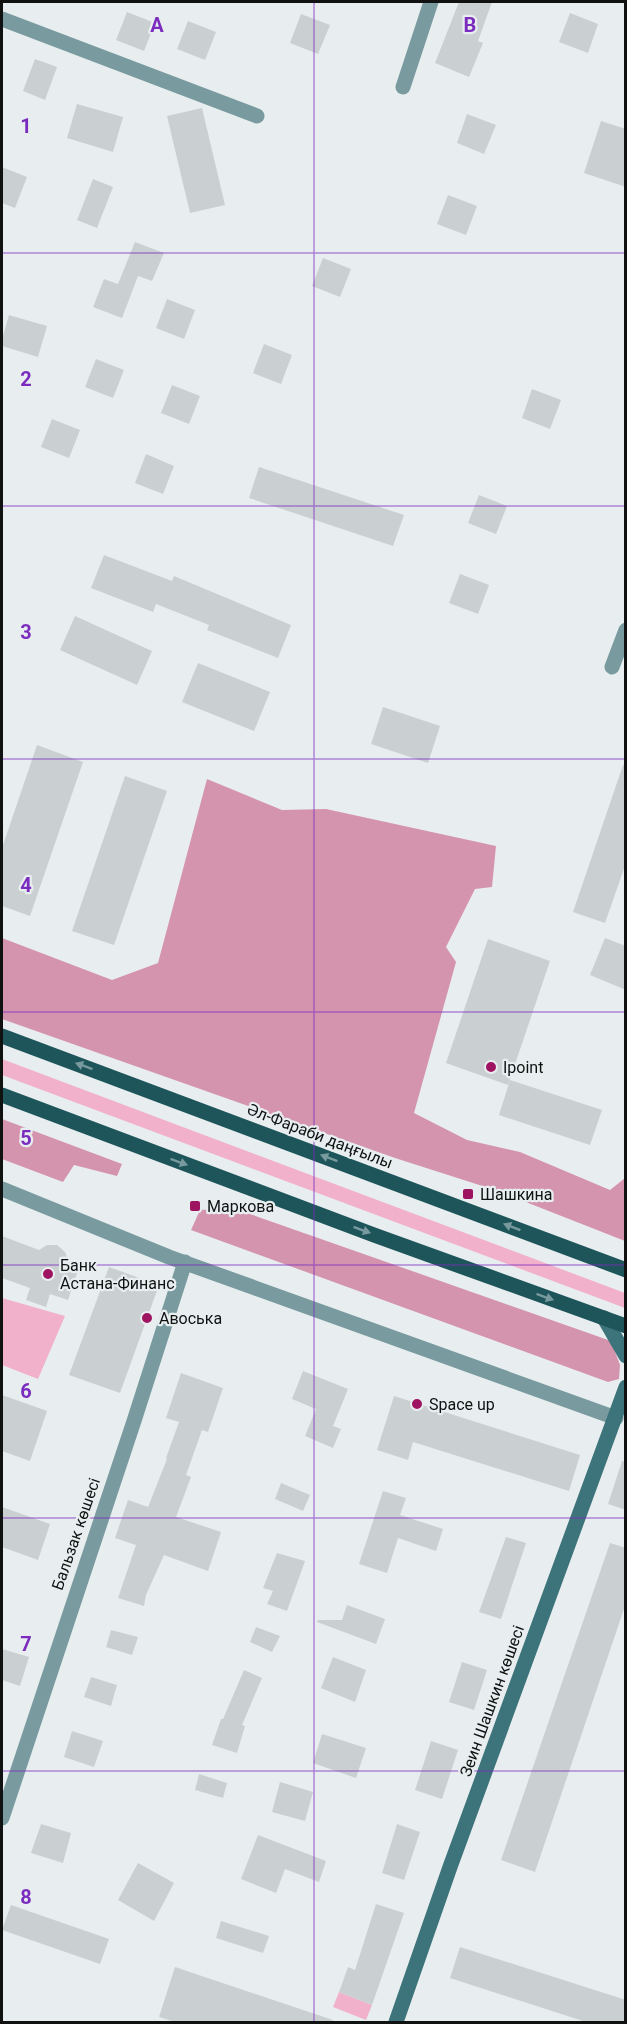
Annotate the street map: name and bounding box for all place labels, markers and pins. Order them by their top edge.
place label: Ipoint [503,1058,543,1077]
marker: Ipoint [484,1060,498,1074]
place label: Шашкина [480,1185,553,1204]
marker: Шашкина [461,1187,475,1201]
place label: Маркова [207,1197,274,1216]
marker: Маркова [188,1199,202,1213]
place label: Банк Астана-Финанс [60,1256,175,1293]
marker: Банк Астана-Финанс [41,1267,55,1281]
place label: Авоська [159,1309,222,1328]
marker: Авоська [140,1311,154,1325]
place label: Space up [429,1395,495,1414]
marker: Space up [410,1397,424,1411]

